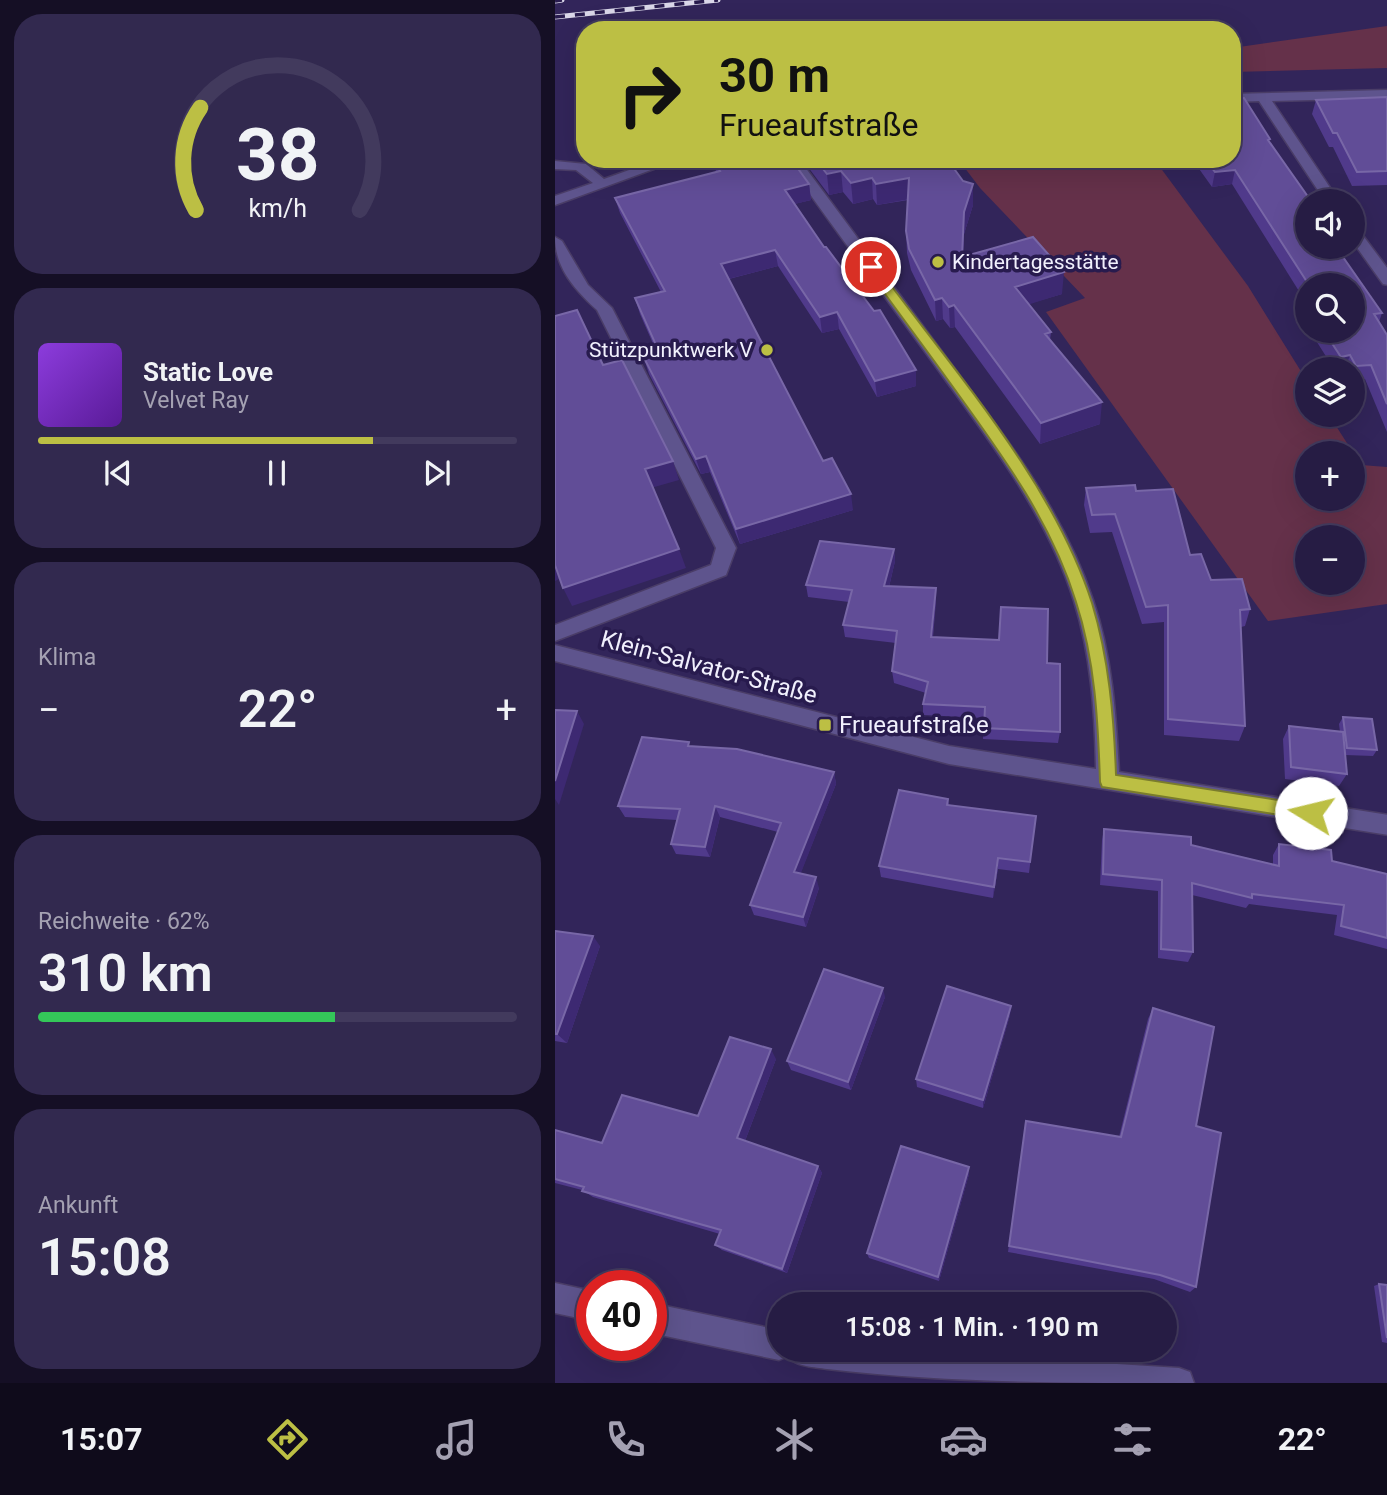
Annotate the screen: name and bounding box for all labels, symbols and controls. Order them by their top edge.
text: 30 m [719,47,830,104]
icon: right [604,49,695,140]
text: Frueaufstraße [719,106,919,144]
text: 38 [236,112,319,198]
map controls [1295,189,1365,595]
button: sound [1295,189,1365,259]
text: km/h [248,194,307,223]
pin [841,237,901,297]
icon: arrive [852,248,890,286]
place label: Kindertagesstätte [952,250,1119,274]
marker: Kindertagesstätte [930,254,946,270]
button: search [1295,273,1365,343]
place label: Stützpunktwerk V [589,338,754,362]
marker: Stützpunktwerk V [759,342,775,358]
text: Static Love [143,357,273,387]
button: layers [1295,357,1365,427]
text: Velvet Ray [143,387,249,414]
button: + [1295,441,1365,511]
icon: previous [99,454,137,492]
icon: pause [258,454,296,492]
icon: next [418,454,456,492]
button: − [1295,525,1365,595]
street label: Klein-Salvator-Straße [598,625,820,709]
text: Klima [38,644,96,671]
text: 22° [238,679,317,740]
text: − [38,688,60,732]
text: + [495,688,517,732]
place label: Frueaufstraße [839,711,989,739]
marker: Frueaufstraße [817,717,833,733]
position arrow [1274,776,1348,850]
text: Reichweite · 62% [38,908,210,935]
text: 310 km [38,943,213,1004]
text: Ankunft [38,1192,118,1219]
text: 15:08 [38,1227,171,1288]
speed limit sign: 40 [576,1270,667,1361]
text: 15:08 · 1 Min. · 190 m [845,1312,1099,1342]
icon: directions [263,1415,312,1464]
icon: music [432,1415,481,1464]
icon: phone [601,1415,650,1464]
icon: climate [770,1415,819,1464]
icon: car [939,1415,988,1464]
icon: filters [1108,1415,1157,1464]
text: 15:07 [60,1420,143,1458]
text: 22° [1278,1420,1327,1458]

